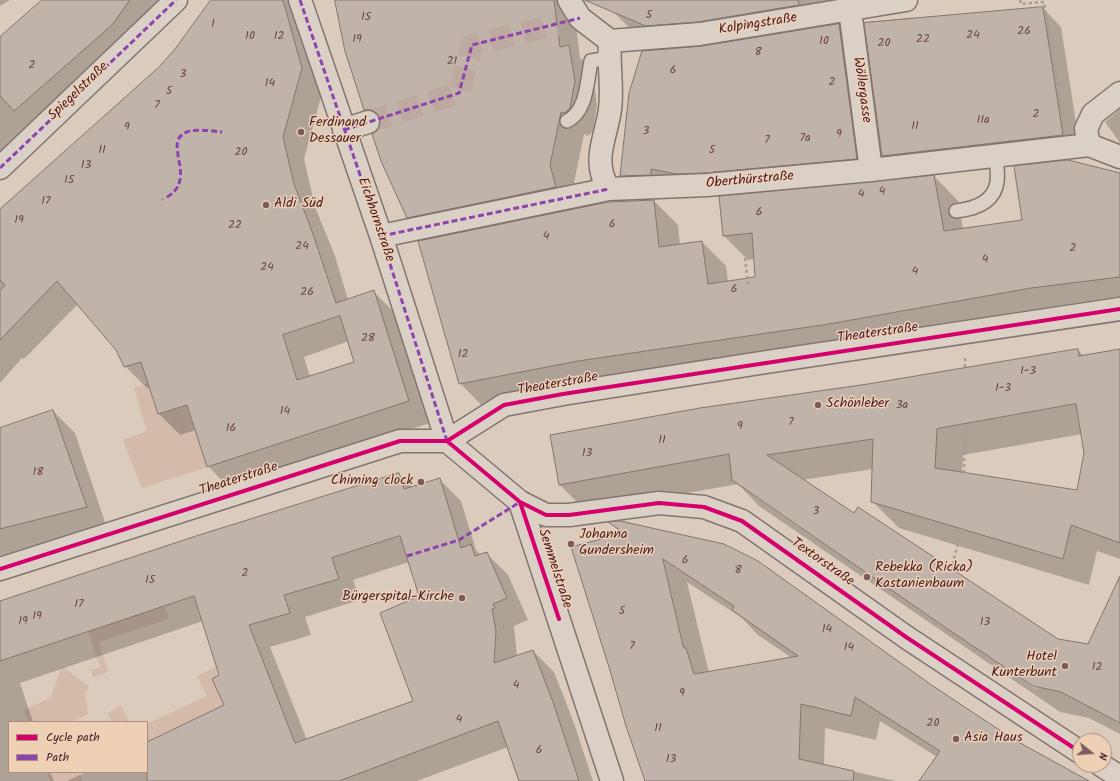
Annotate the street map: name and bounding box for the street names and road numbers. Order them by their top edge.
street label: Kolpingstraße [718,11,798,39]
street label: Wöllergasse [848,56,874,124]
street label: Spiegelstraße [45,59,113,125]
street label: Oberthürstraße [705,169,795,193]
street label: Eichhornstraße [353,176,397,264]
street label: Theaterstraße [837,320,919,348]
street label: Theaterstraße [517,370,599,400]
street label: Theaterstraße [198,459,280,501]
street label: Semmelstraße [533,527,575,611]
street label: Textorstraße [787,535,857,591]

